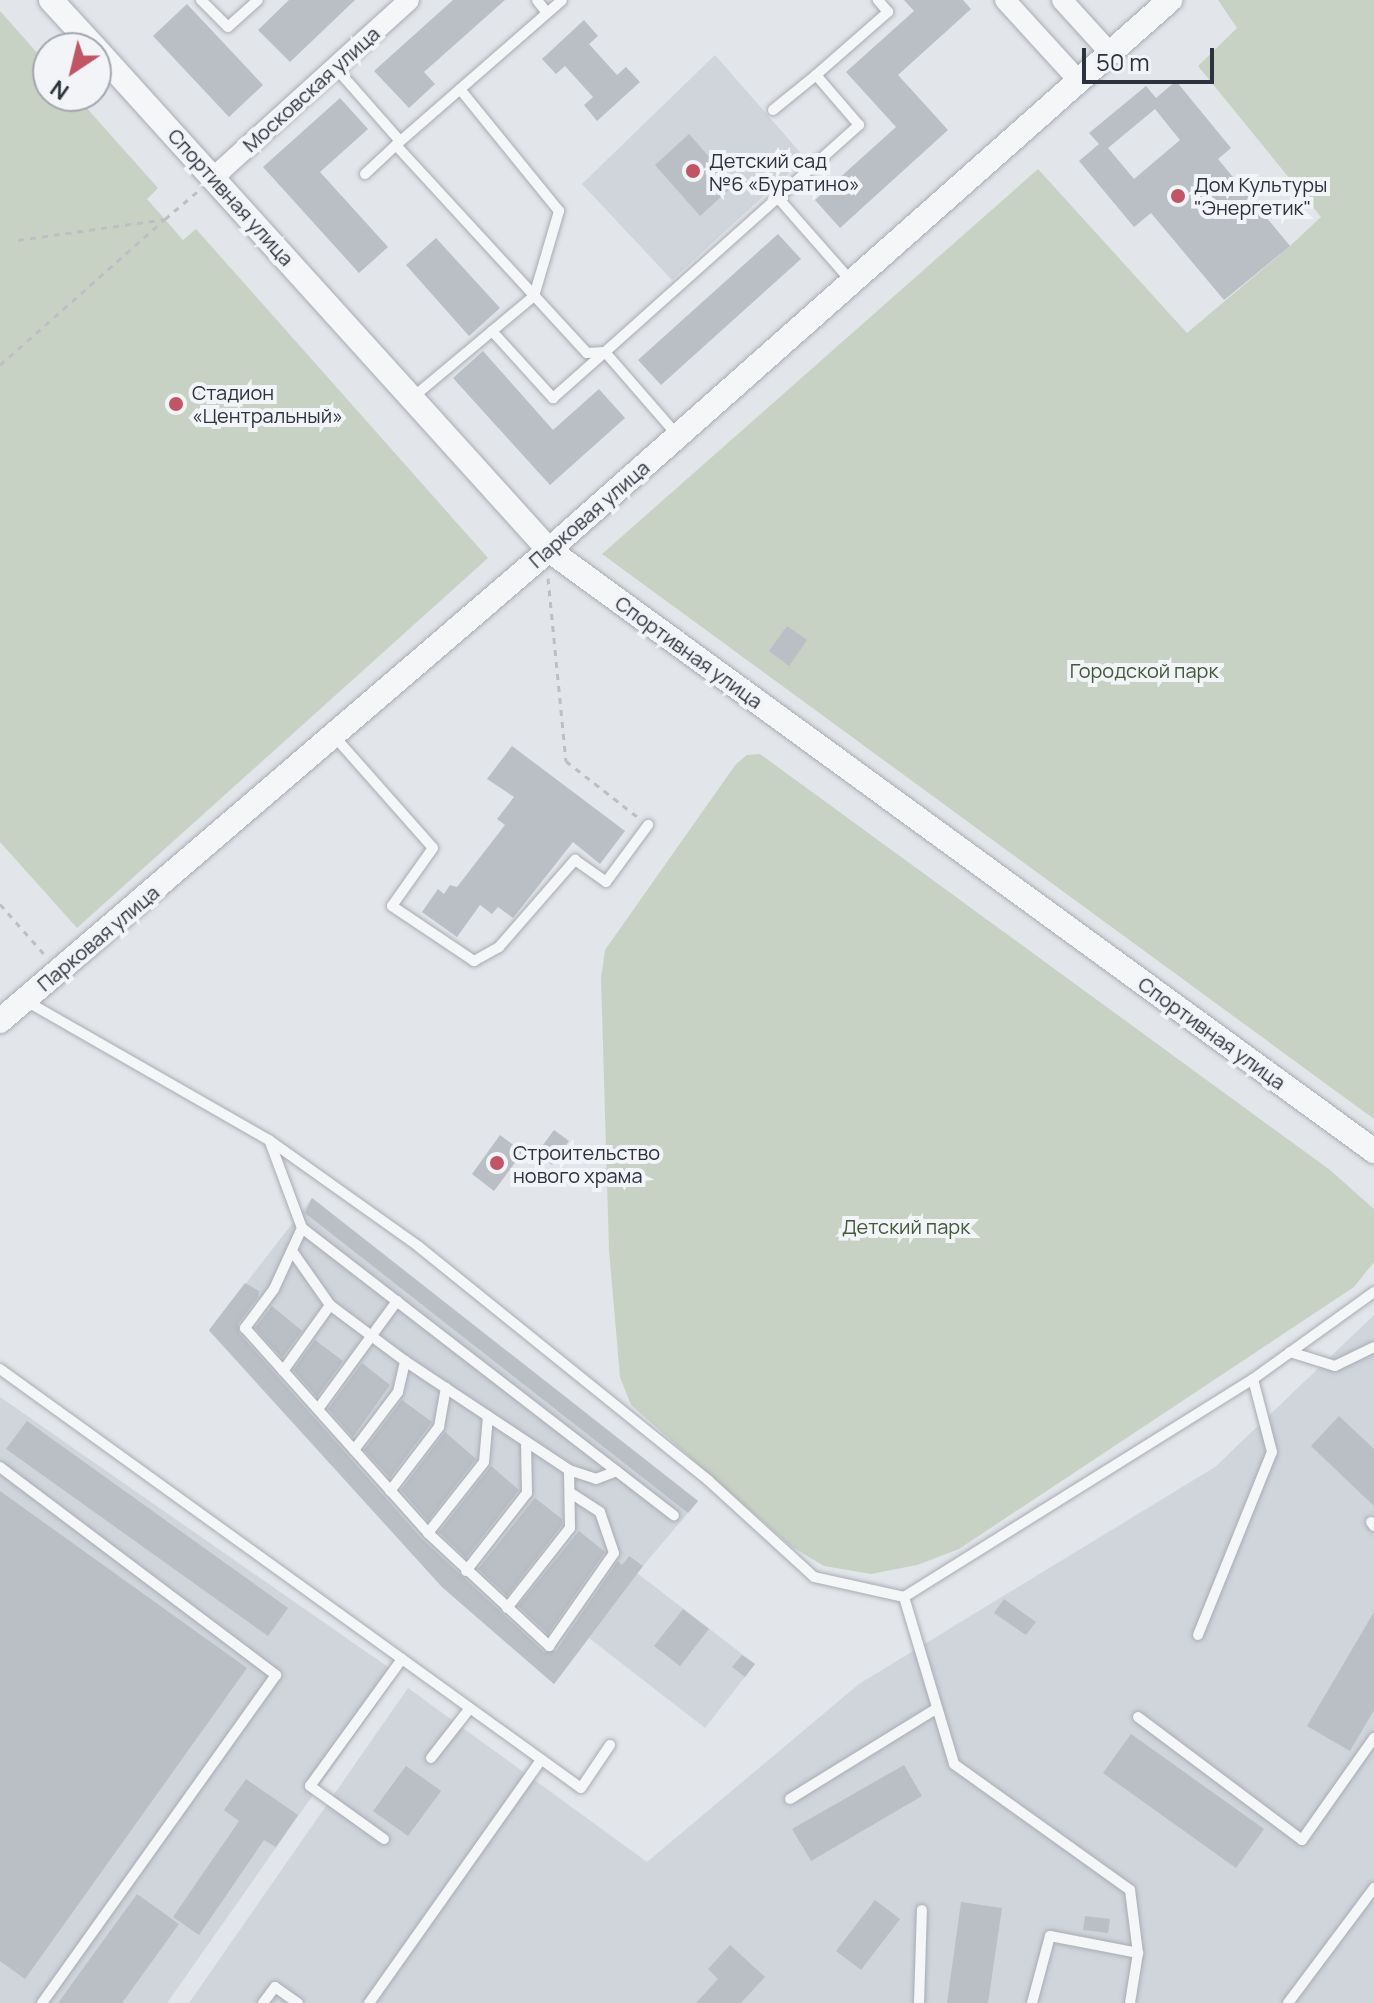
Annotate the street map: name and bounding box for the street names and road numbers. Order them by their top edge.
street label: Московская улица [238,21,384,157]
street label: Спортивная улица [163,124,299,270]
street label: Парковая улица [524,455,654,573]
street label: Спортивная улица [611,591,767,713]
street label: Парковая улица [32,880,164,996]
street label: Спортивная улица [1134,972,1290,1094]

